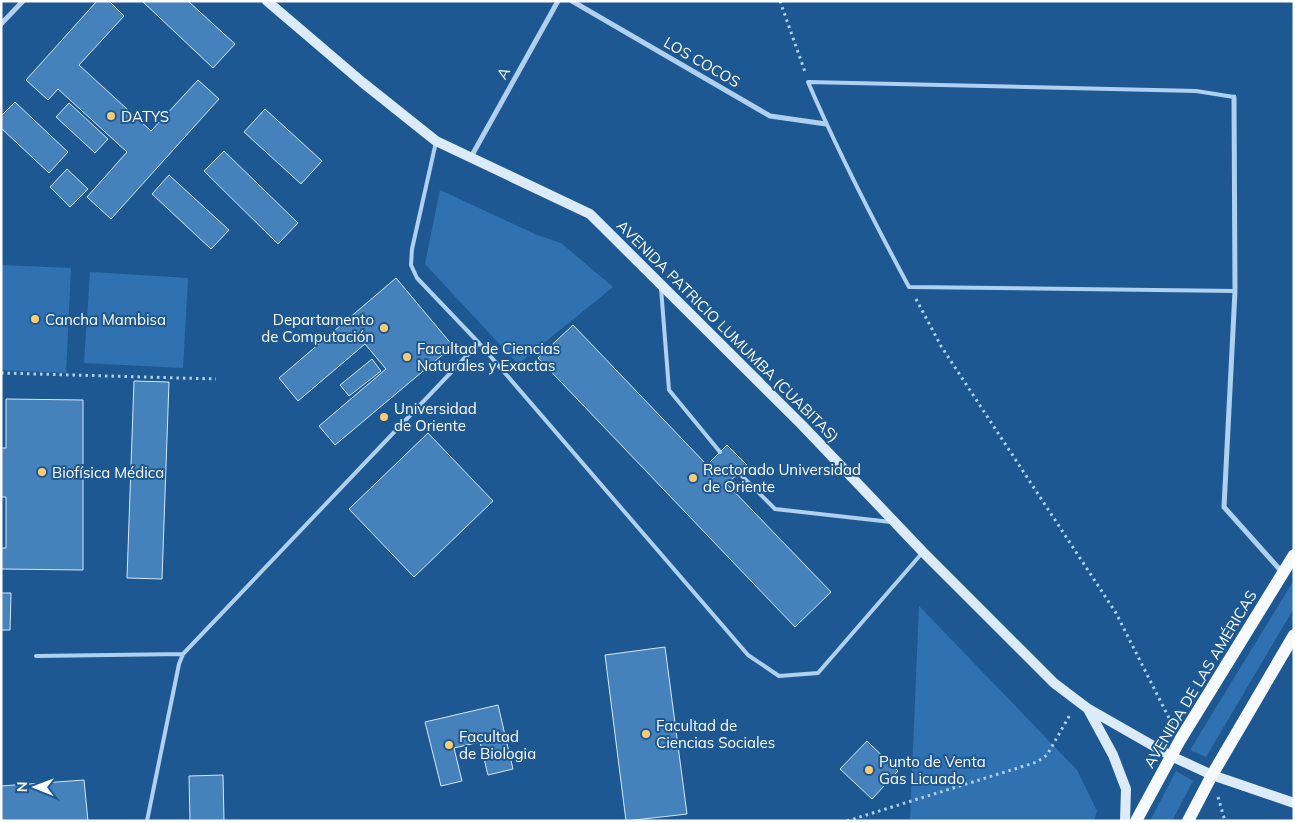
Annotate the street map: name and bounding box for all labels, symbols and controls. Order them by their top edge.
street label: LOS COCOS [661,33,743,91]
street label: A [492,64,514,82]
place label: DATYS [121,107,169,126]
marker: DATYS [105,110,117,122]
street label: AVENIDA PATRICIO LUMUMBA (CUABITAS) [613,216,843,446]
place label: Cancha Mambisa [45,310,166,329]
place label: Departamento de Computación [261,310,374,346]
marker: Cancha Mambisa [29,313,41,325]
marker: Departamento de Computación [378,322,390,334]
place label: Facultad de Ciencias Naturales y Exactas [417,339,560,375]
marker: Facultad de Ciencias Naturales y Exactas [401,351,413,363]
place label: Universidad de Oriente [394,399,477,435]
marker: Universidad de Oriente [378,411,390,423]
place label: Rectorado Universidad de Oriente [703,460,861,496]
place label: Biofísica Médica [52,463,164,482]
marker: Biofísica Médica [36,466,48,478]
marker: Rectorado Universidad de Oriente [687,472,699,484]
street label: AVENIDA DE LAS AMÉRICAS [1139,587,1261,771]
place label: Facultad de Ciencias Sociales [656,716,775,752]
place label: Facultad de Biologia [459,727,536,763]
marker: Facultad de Ciencias Sociales [640,728,652,740]
marker: Facultad de Biologia [443,739,455,751]
place label: Punto de Venta Gas Licuado [879,752,986,788]
north arrow [10,762,60,812]
marker: Punto de Venta Gas Licuado [863,764,875,776]
text: N [13,781,31,792]

